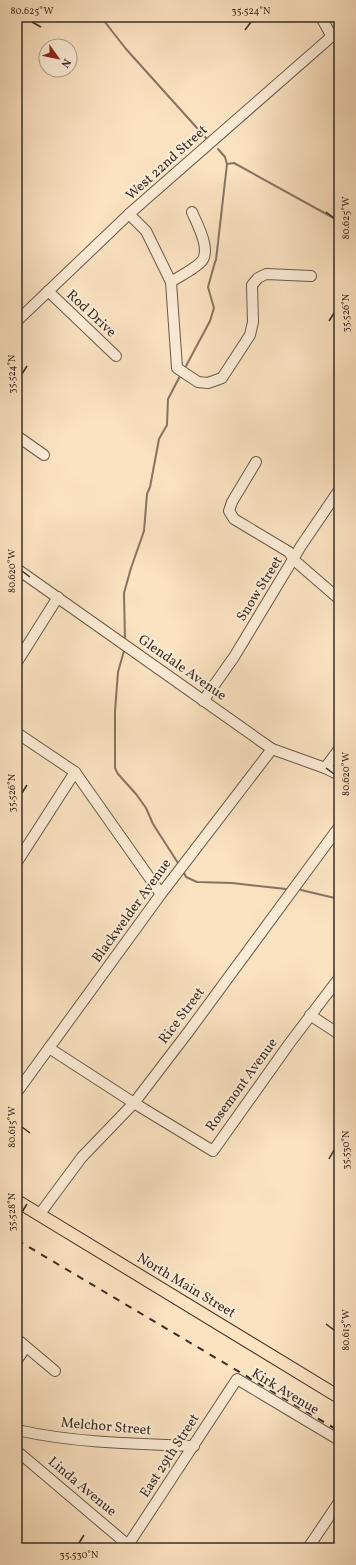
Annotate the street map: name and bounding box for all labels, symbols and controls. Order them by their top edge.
text: 80.625°W [11,4,53,18]
text: 35.524°N [232,4,271,18]
north arrow [38,38,78,78]
text: N [57,55,74,70]
street label: West 22nd Street [122,121,212,205]
text: 80.625°W [339,197,353,239]
street label: Rod Drive [62,286,120,342]
text: 35.526°N [339,293,353,332]
text: 35.524°N [5,354,19,393]
text: 80.620°W [5,549,19,593]
street label: Snow Street [233,553,288,625]
street label: Glendale Avenue [134,630,230,706]
text: 80.620°W [339,752,353,796]
text: 35.526°N [5,773,19,812]
street label: Blackwelder Avenue [88,855,176,967]
street label: Rice Street [154,984,210,1048]
street label: Rosemont Avenue [202,1034,283,1136]
text: 80.615°W [5,1106,19,1148]
text: 35.530°N [339,1130,353,1169]
text: 35.528°N [5,1192,19,1231]
street label: North Main Street [133,1249,239,1323]
text: 80.615°W [339,1309,353,1351]
street label: Kirk Avenue [248,1364,323,1420]
street label: East 29th Street [136,1410,204,1502]
street label: Melchor Street [60,1414,152,1440]
street label: Linda Avenue [44,1453,121,1521]
text: 35.530°N [60,1548,99,1562]

